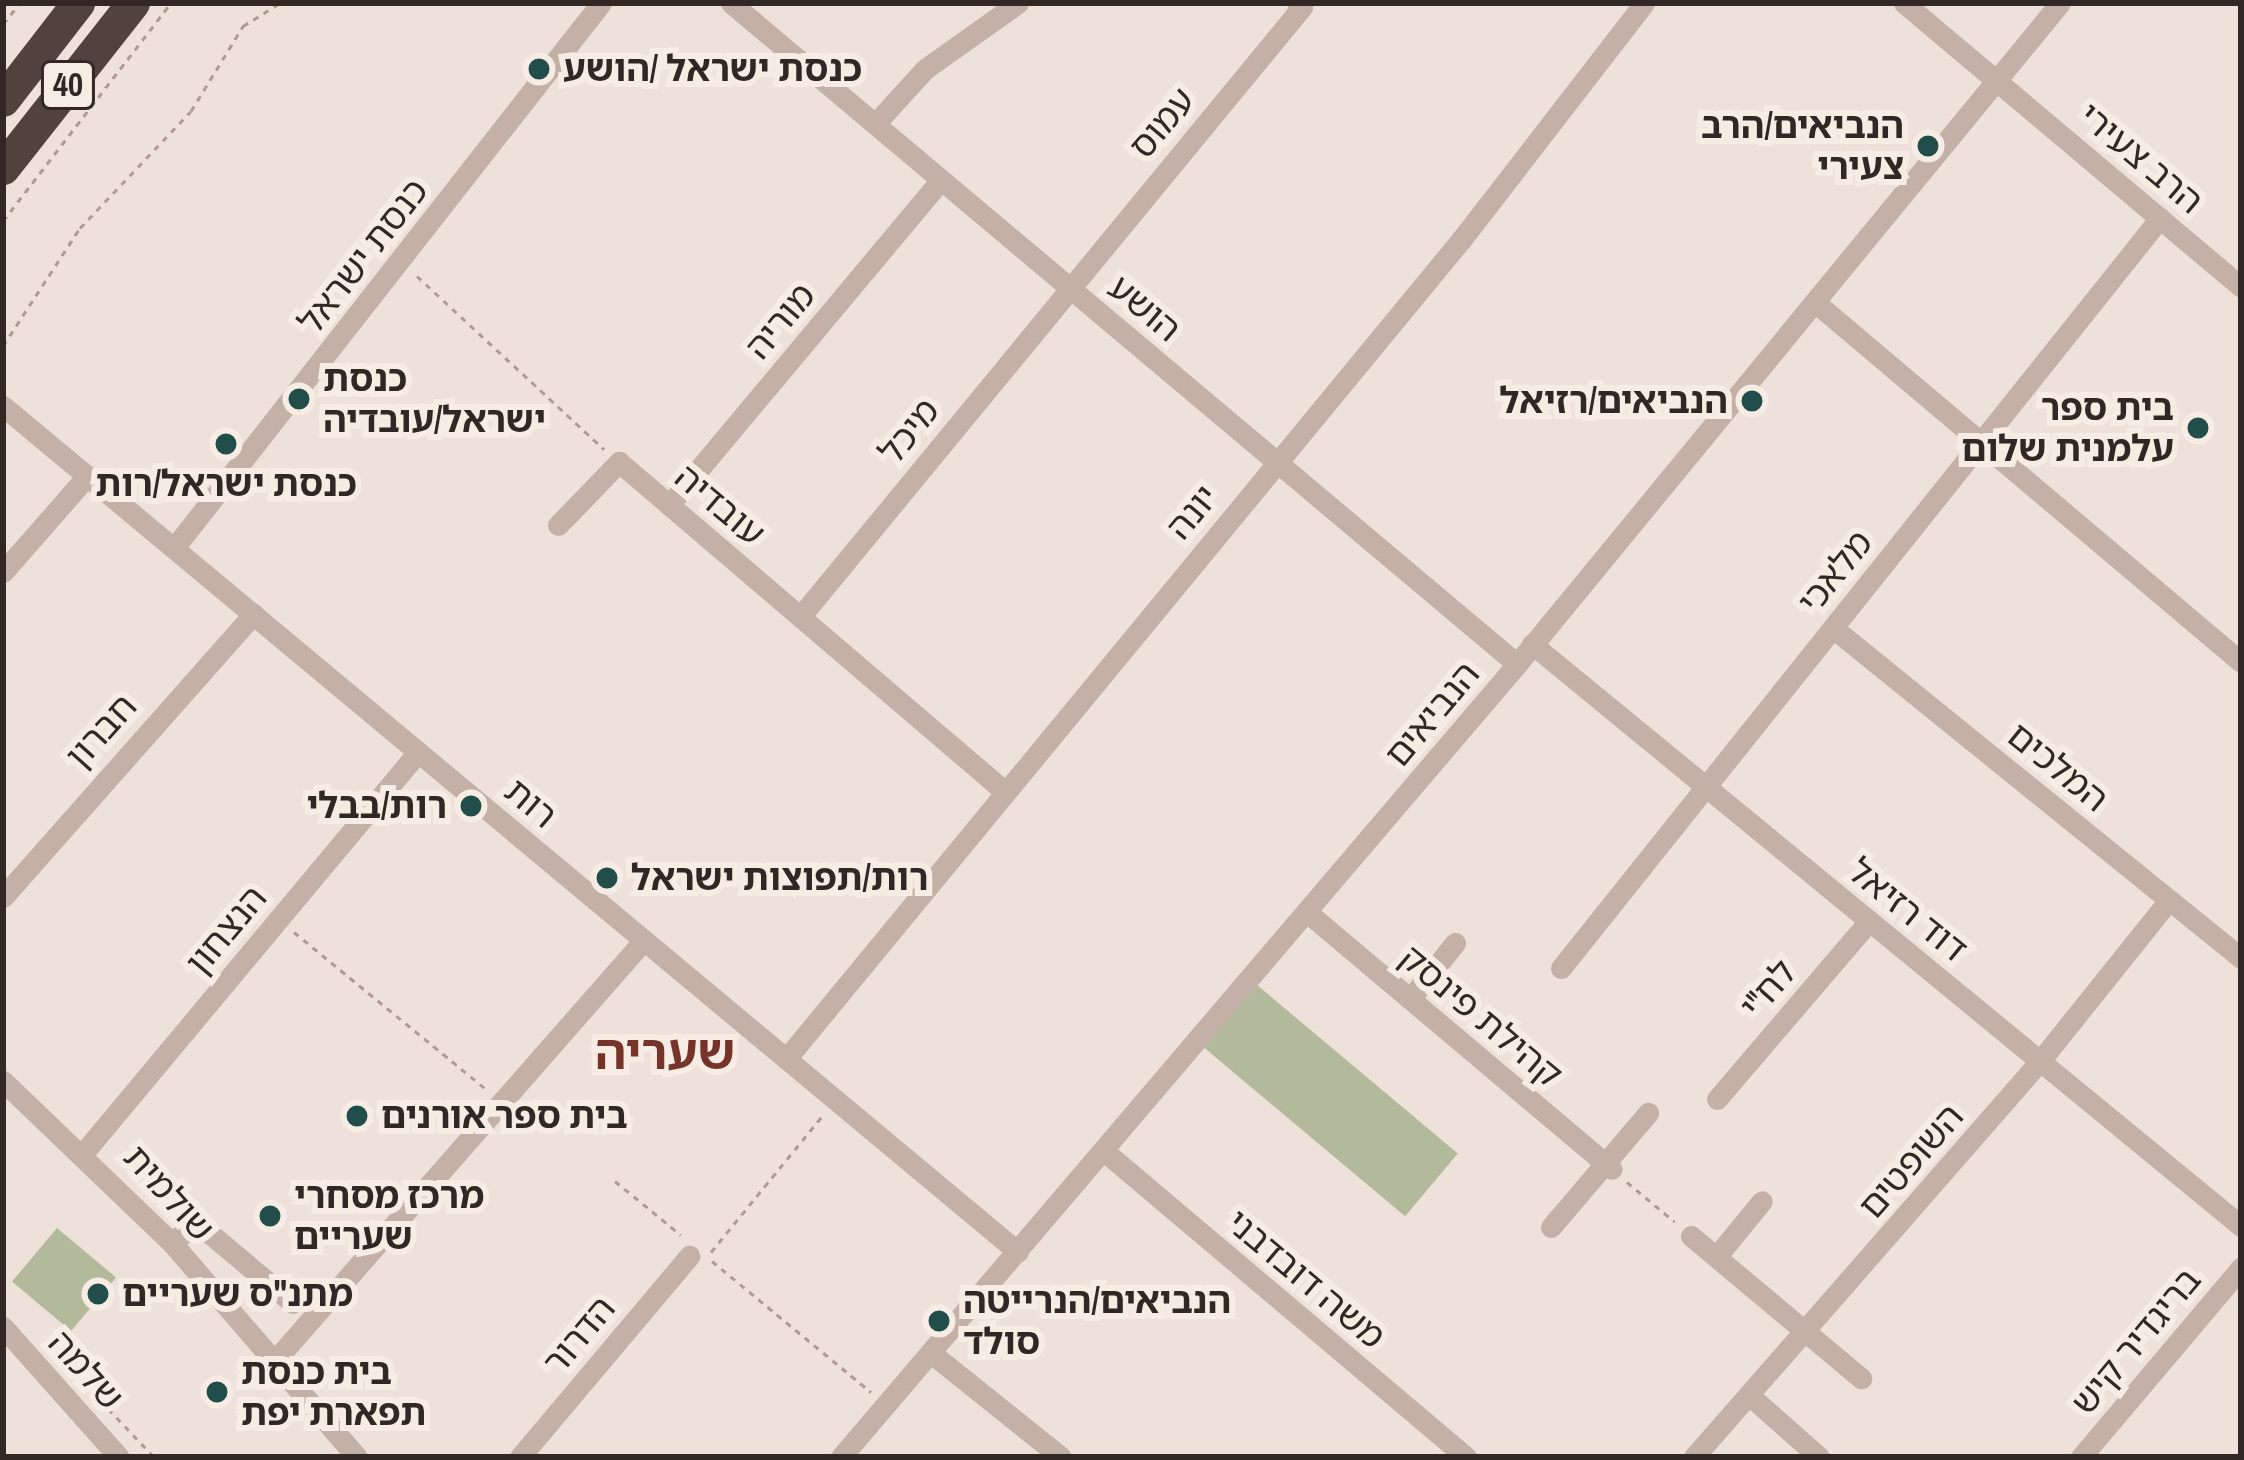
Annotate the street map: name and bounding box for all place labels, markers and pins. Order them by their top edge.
place label: כנסת ישראל /הושע [563,47,862,91]
marker: כנסת ישראל /הושע [526,56,552,82]
place label: הנביאים/הרב צעירי [1701,103,1904,188]
marker: הנביאים/הרב צעירי [1915,133,1941,159]
place label: כנסת ישראל/עובדיה [323,356,546,441]
place label: הנביאים/רזיאל [1499,379,1728,423]
place label: בית ספר עלמנית שלום [1961,385,2174,470]
marker: כנסת ישראל/עובדיה [286,386,312,412]
marker: הנביאים/רזיאל [1739,388,1765,414]
marker: בית ספר עלמנית שלום [2185,415,2211,441]
marker: כנסת ישראל/רות [213,431,239,457]
place label: כנסת ישראל/רות [95,462,357,506]
place label: רות/בבלי [306,784,447,828]
marker: רות/בבלי [458,793,484,819]
place label: רות/תפוצות ישראל [631,856,928,900]
marker: רות/תפוצות ישראל [594,865,620,891]
place label: בית ספר אורנים [381,1094,628,1138]
marker: בית ספר אורנים [344,1103,370,1129]
place label: מרכז מסחרי שעריים [294,1173,484,1258]
marker: מרכז מסחרי שעריים [257,1203,283,1229]
place label: מתנ"ס שעריים [122,1272,353,1316]
place label: הנביאים/הנרייטה סולד [963,1278,1231,1363]
marker: מתנ"ס שעריים [85,1281,111,1307]
marker: הנביאים/הנרייטה סולד [926,1308,952,1334]
place label: בית כנסת תפארת יפת [241,1349,426,1434]
marker: בית כנסת תפארת יפת [204,1379,230,1405]

